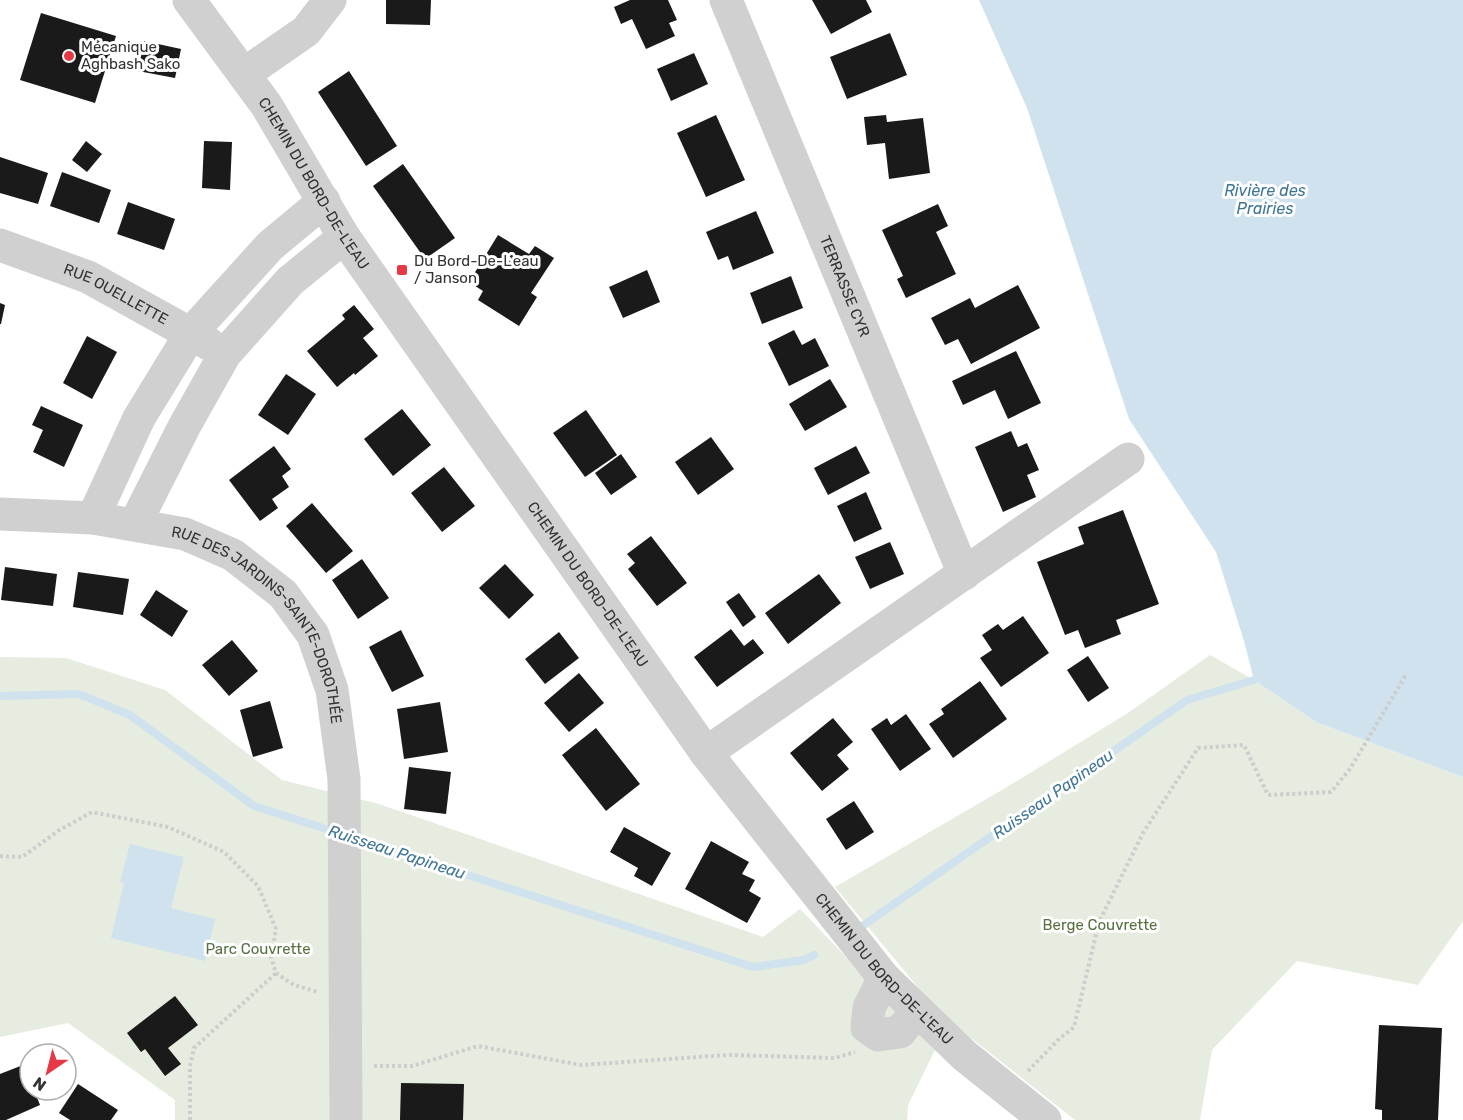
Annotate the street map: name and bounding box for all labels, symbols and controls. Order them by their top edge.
place label: Mécanique Aghbash Sako [81,38,180,73]
marker: Mécanique Aghbash Sako [62,49,76,63]
street label: CHEMIN DU BORD-DE-L'EAU [255,94,373,273]
water label: Rivière des Prairies [1224,181,1306,218]
street label: TERRASSE CYR [816,233,874,340]
place label: Du Bord-De-L'eau / Janson [414,252,539,287]
street label: RUE OUELLETTE [61,260,171,328]
marker: Du Bord-De-L'eau / Janson [395,263,409,277]
street label: CHEMIN DU BORD-DE-L'EAU [524,498,652,671]
street label: RUE DES JARDINS-SAINTE-DOROTHÉE [170,523,345,725]
water label: Ruisseau Papineau [989,745,1117,843]
water label: Ruisseau Papineau [326,821,468,883]
street label: CHEMIN DU BORD-DE-L'EAU [811,889,957,1048]
park label: Berge Couvrette [1043,916,1157,934]
park label: Parc Couvrette [205,940,311,958]
north arrow [18,1042,78,1102]
text: N [30,1073,50,1095]

